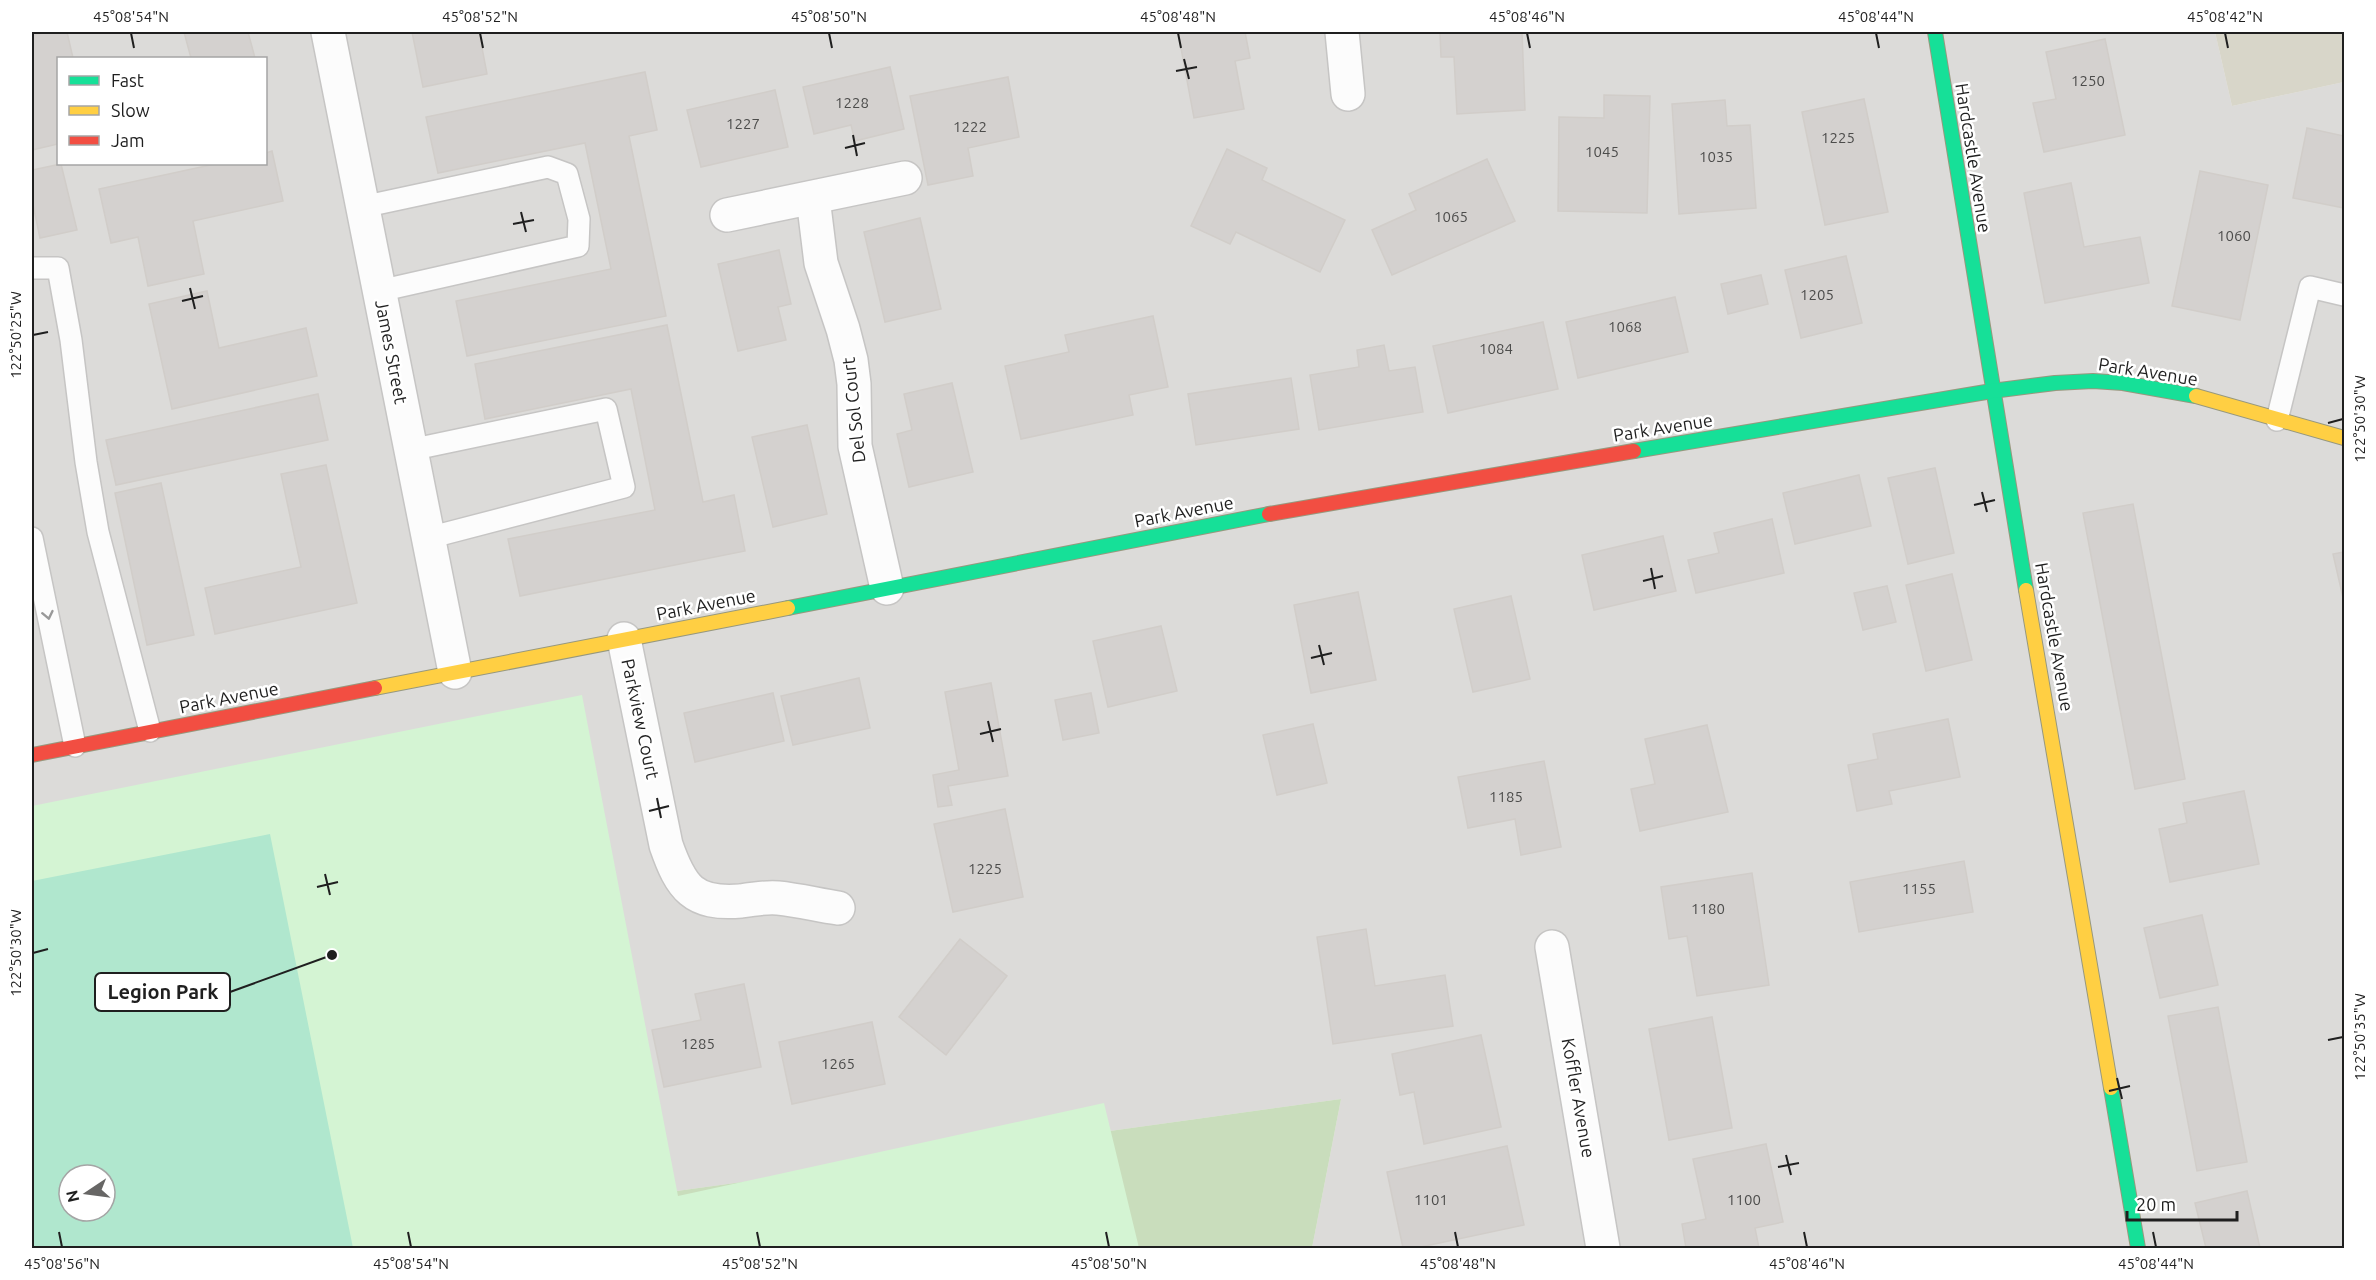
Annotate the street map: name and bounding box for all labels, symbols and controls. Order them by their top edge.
text: 45°08'54"N [93,8,169,25]
text: 45°08'52"N [442,8,518,25]
text: 45°08'50"N [791,8,867,25]
text: 45°08'48"N [1140,8,1216,25]
text: 45°08'46"N [1489,8,1565,25]
text: 45°08'44"N [1838,8,1914,25]
text: 45°08'42"N [2187,8,2263,25]
legend [57,57,267,165]
text: Fast [111,70,144,90]
house number: 1250 [2071,72,2105,89]
street label: Hardcastle Avenue [1952,82,1996,234]
house number: 1228 [835,94,869,111]
text: Slow [111,100,150,120]
house number: 1227 [726,115,760,132]
house number: 1222 [953,118,987,135]
house number: 1225 [1821,129,1855,146]
text: Jam [111,130,145,150]
house number: 1045 [1585,143,1619,160]
house number: 1035 [1699,148,1733,165]
house number: 1065 [1434,208,1468,225]
house number: 1060 [2217,227,2251,244]
house number: 1205 [1800,286,1834,303]
text: 122°50'25"W [7,291,24,379]
street label: James Street [372,298,412,406]
house number: 1068 [1608,318,1642,335]
house number: 1084 [1479,340,1513,357]
street label: Park Avenue [2097,353,2199,389]
street label: Del Sol Court [838,356,868,464]
text: 122°50'30"W [2351,375,2368,463]
street label: Park Avenue [1612,409,1714,445]
street label: Park Avenue [1133,492,1235,530]
street label: Hardcastle Avenue [2032,561,2078,713]
street label: Park Avenue [655,585,757,623]
one-way arrow [41,610,54,620]
street label: Parkview Court [618,657,664,781]
street label: Park Avenue [178,678,280,716]
house number: 1185 [1489,788,1523,805]
house number: 1225 [968,860,1002,877]
house number: 1155 [1902,880,1936,897]
house number: 1180 [1691,900,1725,917]
text: 122°50'30"W [7,909,24,997]
callout: Legion Park [95,973,230,1011]
text: Legion Park [108,980,218,1003]
text: 122°50'35"W [2351,993,2368,1081]
house number: 1285 [681,1035,715,1052]
street label: Koffler Avenue [1559,1036,1599,1159]
house number: 1265 [821,1055,855,1072]
north arrow [57,1163,117,1223]
scale bar [2127,1184,2236,1222]
text: N [62,1189,82,1204]
house number: 1101 [1414,1191,1448,1208]
house number: 1100 [1727,1191,1761,1208]
text: 20 m [2136,1194,2176,1214]
text: 45°08'56"N [24,1255,100,1272]
text: 45°08'54"N [373,1255,449,1272]
text: 45°08'52"N [722,1255,798,1272]
text: 45°08'50"N [1071,1255,1147,1272]
text: 45°08'48"N [1420,1255,1496,1272]
text: 45°08'46"N [1769,1255,1845,1272]
text: 45°08'44"N [2118,1255,2194,1272]

